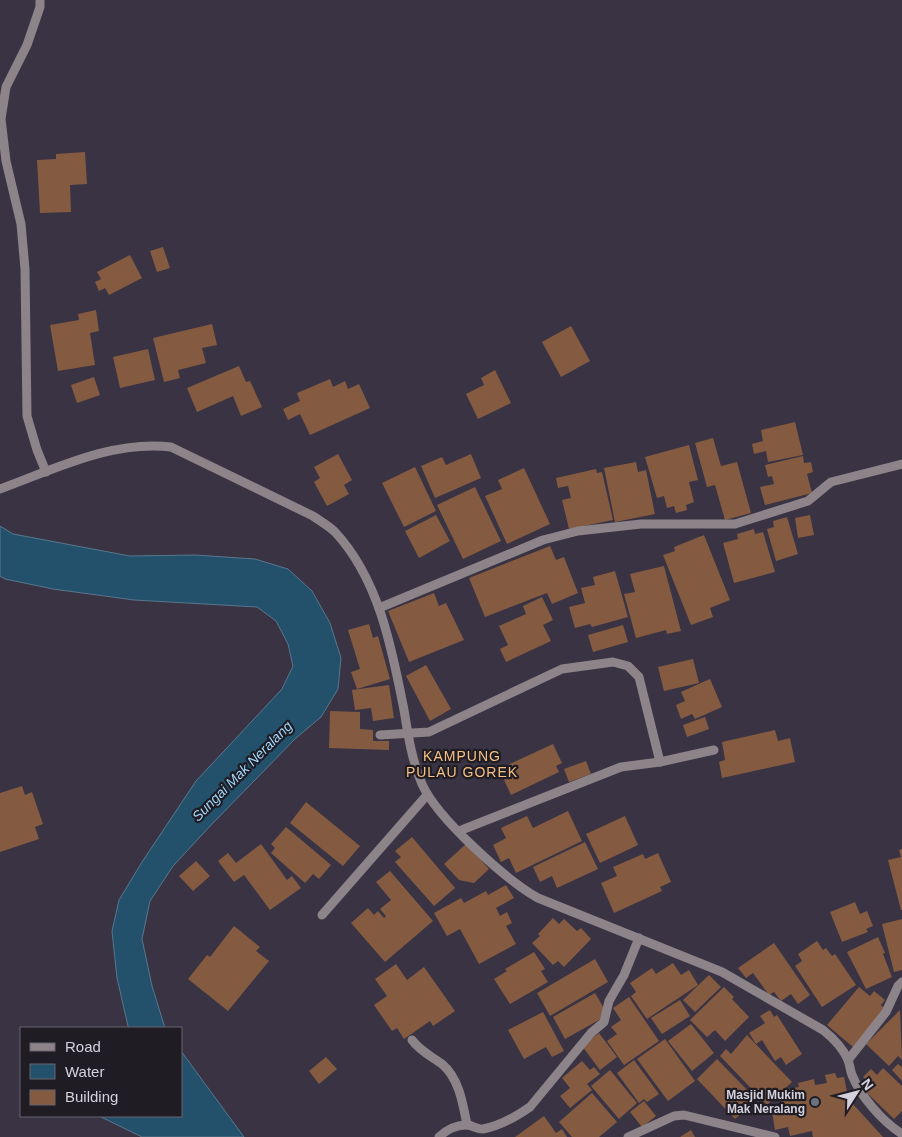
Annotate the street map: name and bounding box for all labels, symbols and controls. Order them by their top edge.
water label: Sungai Mak Neralang [189,718,295,824]
district label: KAMPUNG PULAU GOREK [406,748,518,780]
legend [20,1027,182,1117]
text: Road [65,1038,101,1055]
text: Water [65,1063,104,1080]
north arrow [832,1067,882,1117]
text: N [858,1076,877,1093]
text: Building [65,1088,118,1105]
place label: Masjid Mukim Mak Neralang [726,1088,805,1116]
marker: Masjid Mukim Mak Neralang [809,1096,821,1108]

